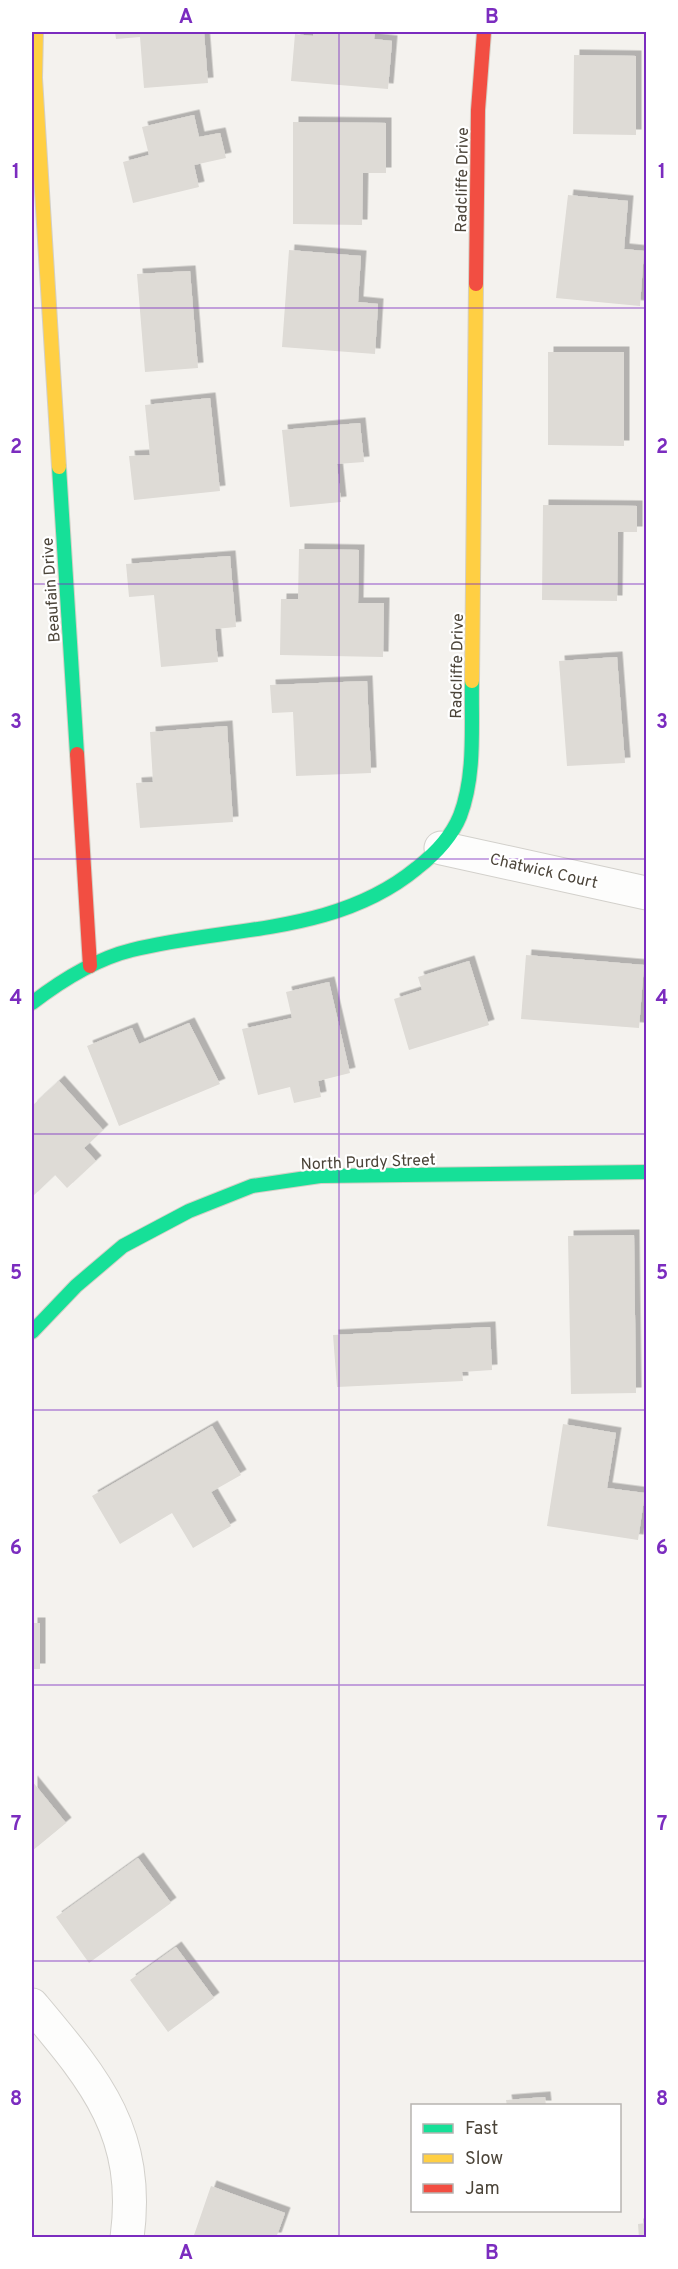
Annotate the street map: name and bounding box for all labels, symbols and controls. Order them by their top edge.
text: A [179,5,193,31]
text: B [485,5,499,31]
street label: Radcliffe Drive [452,127,474,233]
text: 1 [12,160,20,186]
text: 1 [658,160,666,186]
text: 2 [10,435,22,461]
text: 2 [656,435,668,461]
street label: Beaufain Drive [38,537,66,643]
street label: Radcliffe Drive [447,613,469,719]
text: 3 [10,710,22,736]
text: 3 [656,710,668,736]
street label: Chatwick Court [488,850,599,894]
text: 4 [10,986,22,1012]
text: 4 [656,986,668,1012]
street label: North Purdy Street [300,1151,436,1175]
text: 5 [10,1261,22,1287]
text: 5 [656,1261,668,1287]
text: 6 [10,1536,22,1562]
text: 6 [656,1536,668,1562]
text: 7 [11,1812,21,1838]
text: 7 [657,1812,667,1838]
text: 8 [10,2087,22,2113]
text: 8 [656,2087,668,2113]
legend [411,2104,621,2212]
text: Fast [465,2118,498,2141]
text: Slow [465,2148,503,2171]
text: Jam [465,2178,500,2201]
text: A [179,2241,193,2267]
text: B [485,2241,499,2267]

